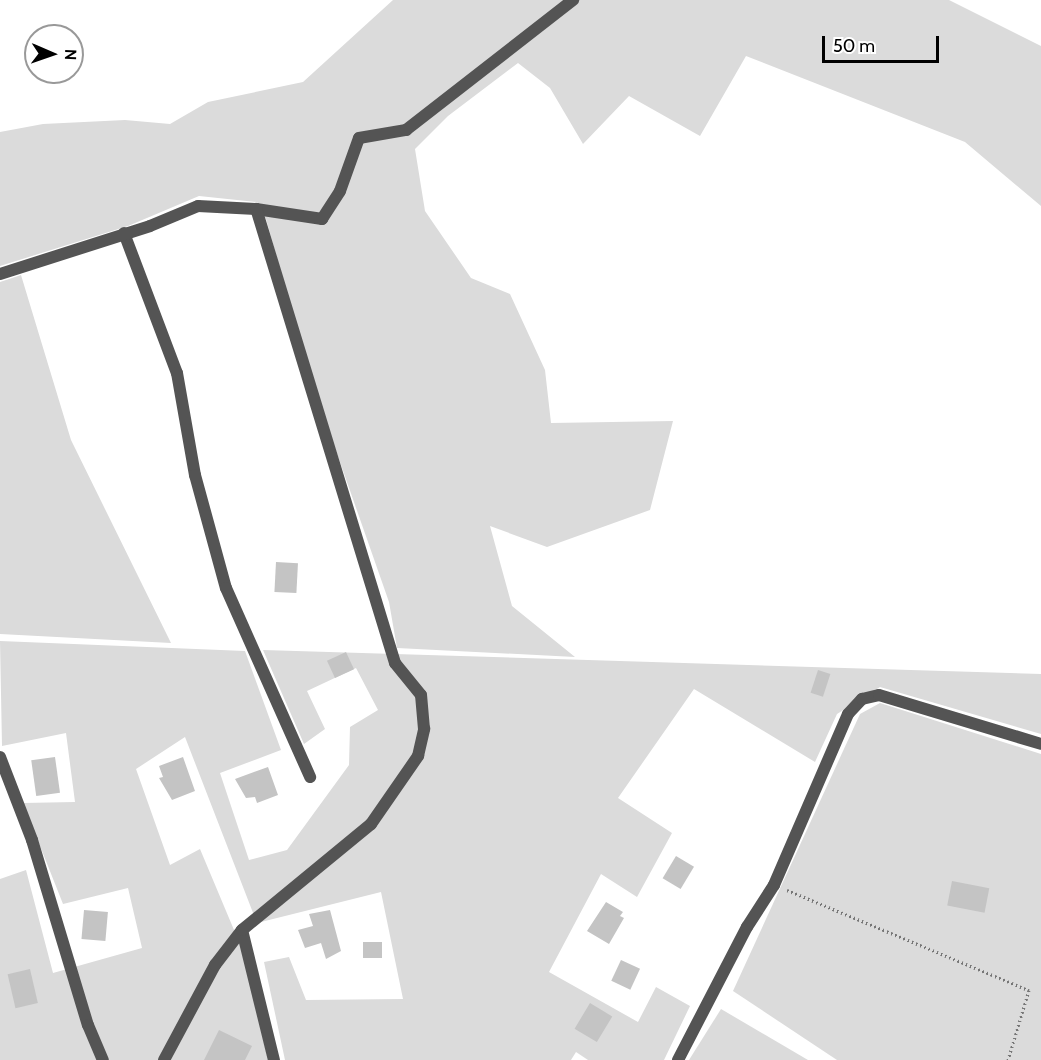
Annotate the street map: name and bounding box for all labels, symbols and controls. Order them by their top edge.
north arrow [24,24,84,84]
scale bar [825,24,942,62]
text: 50 m [833,35,875,57]
text: N [61,49,80,61]

